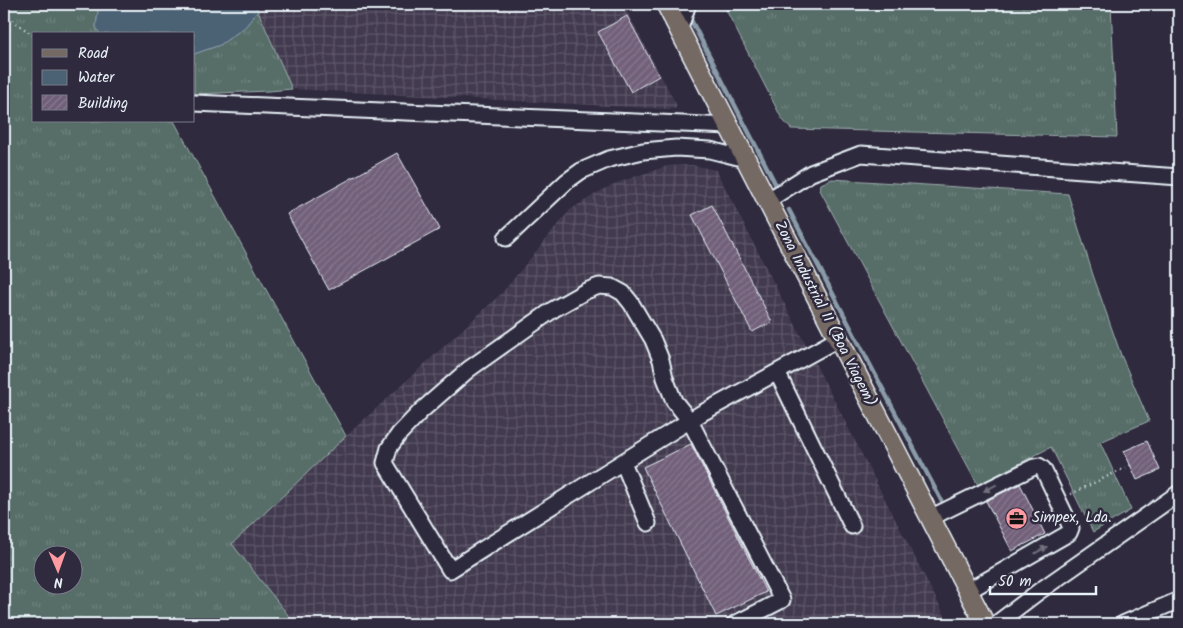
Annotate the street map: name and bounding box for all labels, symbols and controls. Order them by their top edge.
legend [32,32,195,122]
text: Road [78,42,109,66]
text: Water [78,66,115,90]
text: Building [78,92,128,116]
street label: Zona Industrial II (Boa Viagem) [768,217,882,411]
one-way arrow [983,484,998,493]
office icon: Simpex, Lda. [1004,506,1028,530]
place label: Simpex, Lda. [1032,506,1112,530]
one-way arrow [1034,545,1047,554]
north arrow [32,546,82,596]
scale bar [990,563,1097,595]
text: 50 m [998,570,1032,594]
text: N [53,571,63,593]

